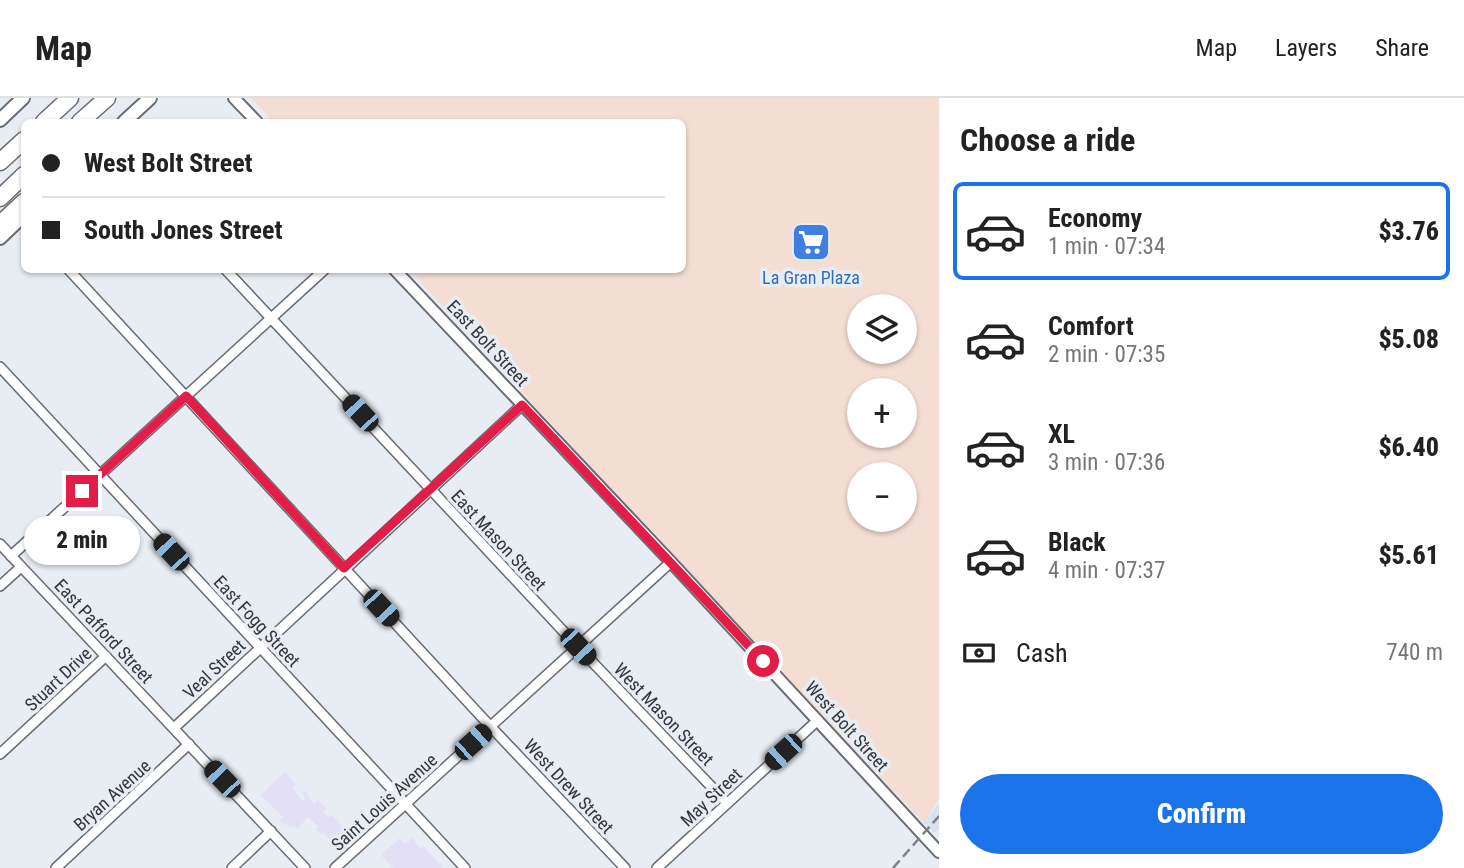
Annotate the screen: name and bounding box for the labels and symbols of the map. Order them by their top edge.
supermarket icon: La Gran Plaza [790,221,832,263]
place label: La Gran Plaza [762,267,860,288]
street label: East Bolt Street [443,296,533,390]
car [338,390,383,436]
route end [66,475,98,507]
street label: East Mason Street [447,485,551,595]
callout: 2 min [24,516,140,564]
car [149,529,194,575]
street label: East Fogg Street [209,571,305,671]
street label: East Pafford Street [50,575,158,687]
car [359,585,404,631]
car [556,624,601,670]
street label: Veal Street [179,635,249,703]
street label: Stuart Drive [20,643,96,715]
route start [747,645,779,677]
street label: West Mason Street [610,658,718,770]
street label: West Bolt Street [801,677,893,775]
car [451,720,496,764]
car [761,730,806,774]
street label: West Drew Street [520,734,618,838]
street label: Saint Louis Avenue [327,749,441,855]
street label: Bryan Avenue [69,755,155,835]
car [200,757,245,801]
street label: May Street [676,763,746,831]

